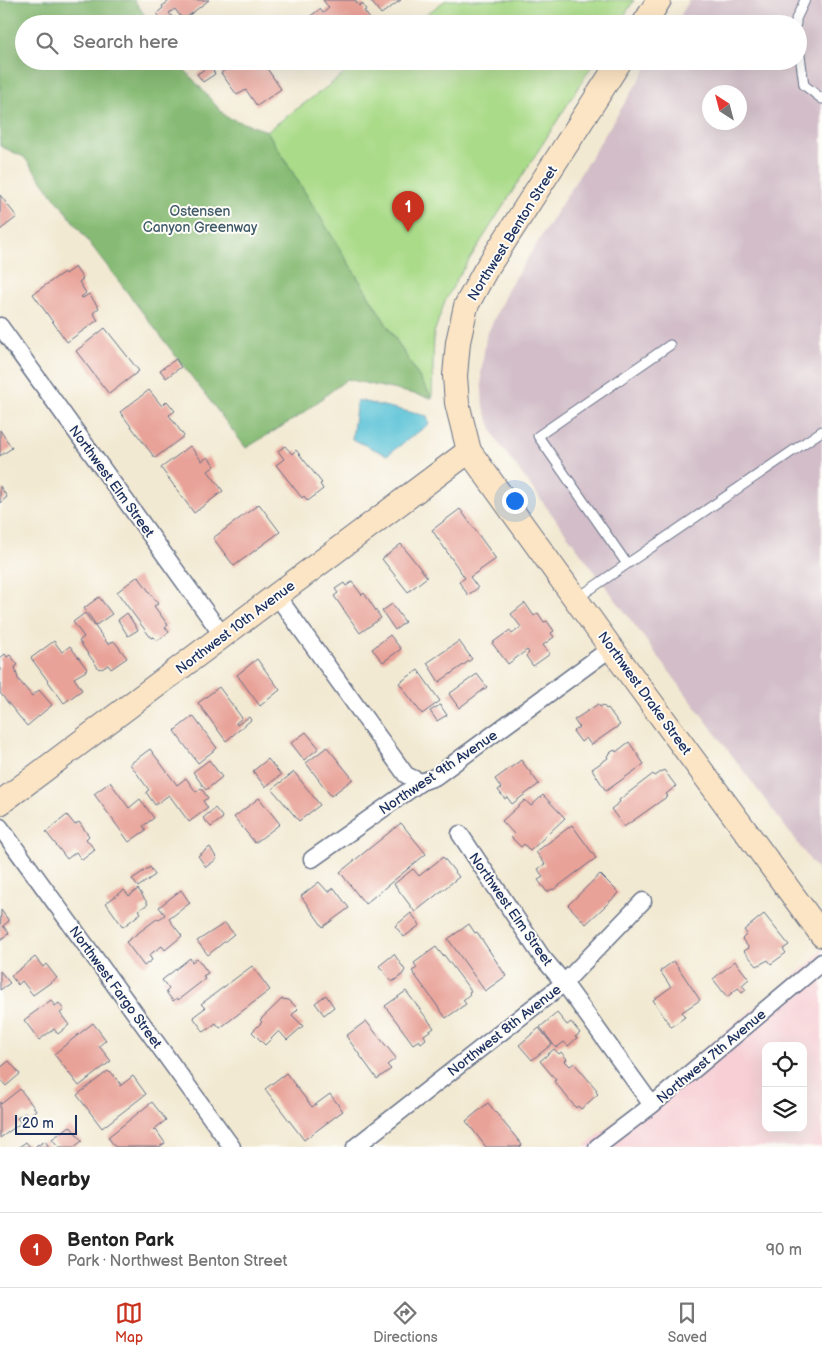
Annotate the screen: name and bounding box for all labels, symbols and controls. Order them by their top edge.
search box [15,15,807,70]
icon: search [33,29,61,57]
text: Search here [73,31,178,54]
north arrow [702,85,747,130]
street label: Northwest Benton Street [464,162,561,304]
pin: 1 [392,191,424,232]
park label: Ostensen Canyon Greenway [143,203,258,236]
street label: Northwest Elm Street [65,422,158,541]
your location [502,488,528,514]
street label: Northwest 10th Avenue [172,577,298,678]
street label: Northwest Drake Street [594,628,695,759]
street label: Northwest 9th Avenue [376,726,501,818]
street label: Northwest Elm Street [465,849,556,970]
street label: Northwest Fargo Street [66,923,166,1052]
street label: Northwest 8th Avenue [444,981,564,1080]
street label: Northwest 7th Avenue [653,1006,769,1107]
map controls [762,1042,807,1132]
button: locate [762,1042,807,1087]
button: layers [762,1087,807,1132]
scale bar [15,1112,78,1135]
text: 20 m [22,1115,54,1132]
text: Nearby [20,1167,90,1192]
text: Benton Park [67,1229,174,1252]
text: 1 [33,1241,39,1260]
text: 90 m [766,1241,802,1260]
text: Park · Northwest Benton Street [67,1252,287,1271]
tab: Map [115,1299,143,1346]
tab: Directions [373,1299,438,1346]
tab: Saved [668,1299,707,1346]

